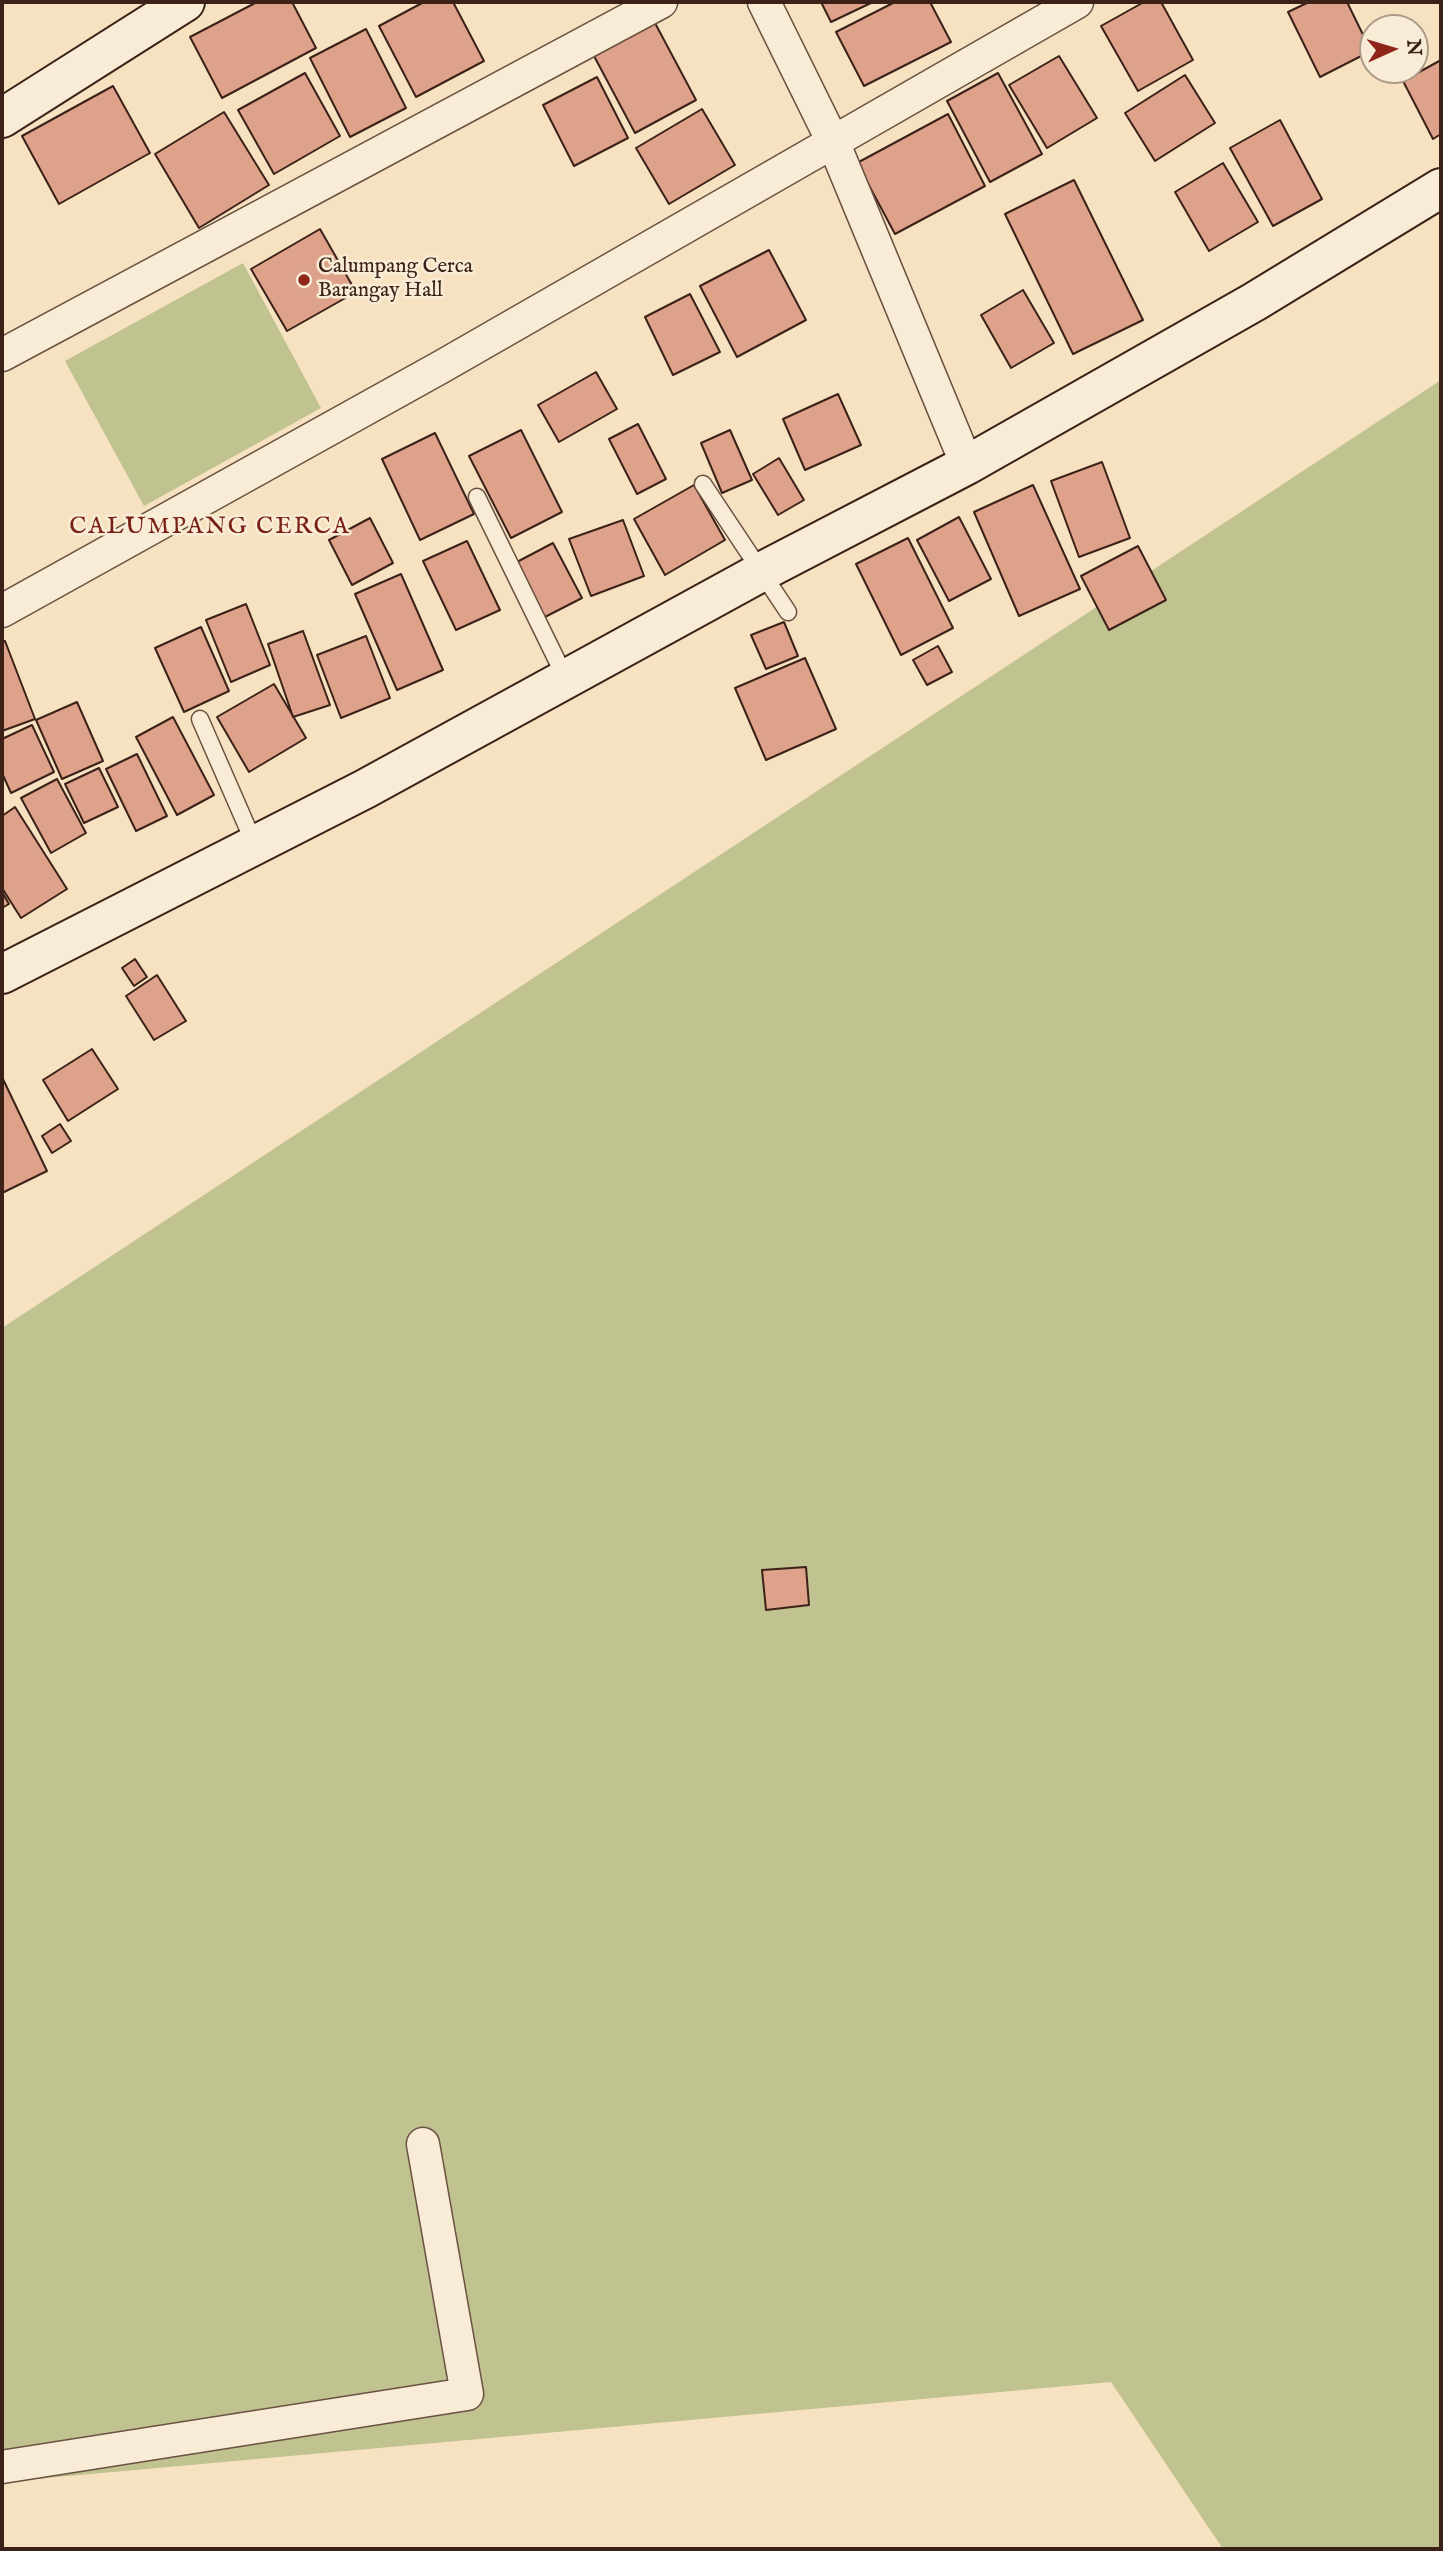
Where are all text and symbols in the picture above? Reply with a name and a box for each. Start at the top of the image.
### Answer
north arrow [1359,14,1429,84]
text: N [1400,39,1425,57]
place label: Calumpang Cerca Barangay Hall [318,255,473,305]
marker: Calumpang Cerca Barangay Hall [296,272,312,288]
district label: CALUMPANG CERCA [71,514,349,542]

